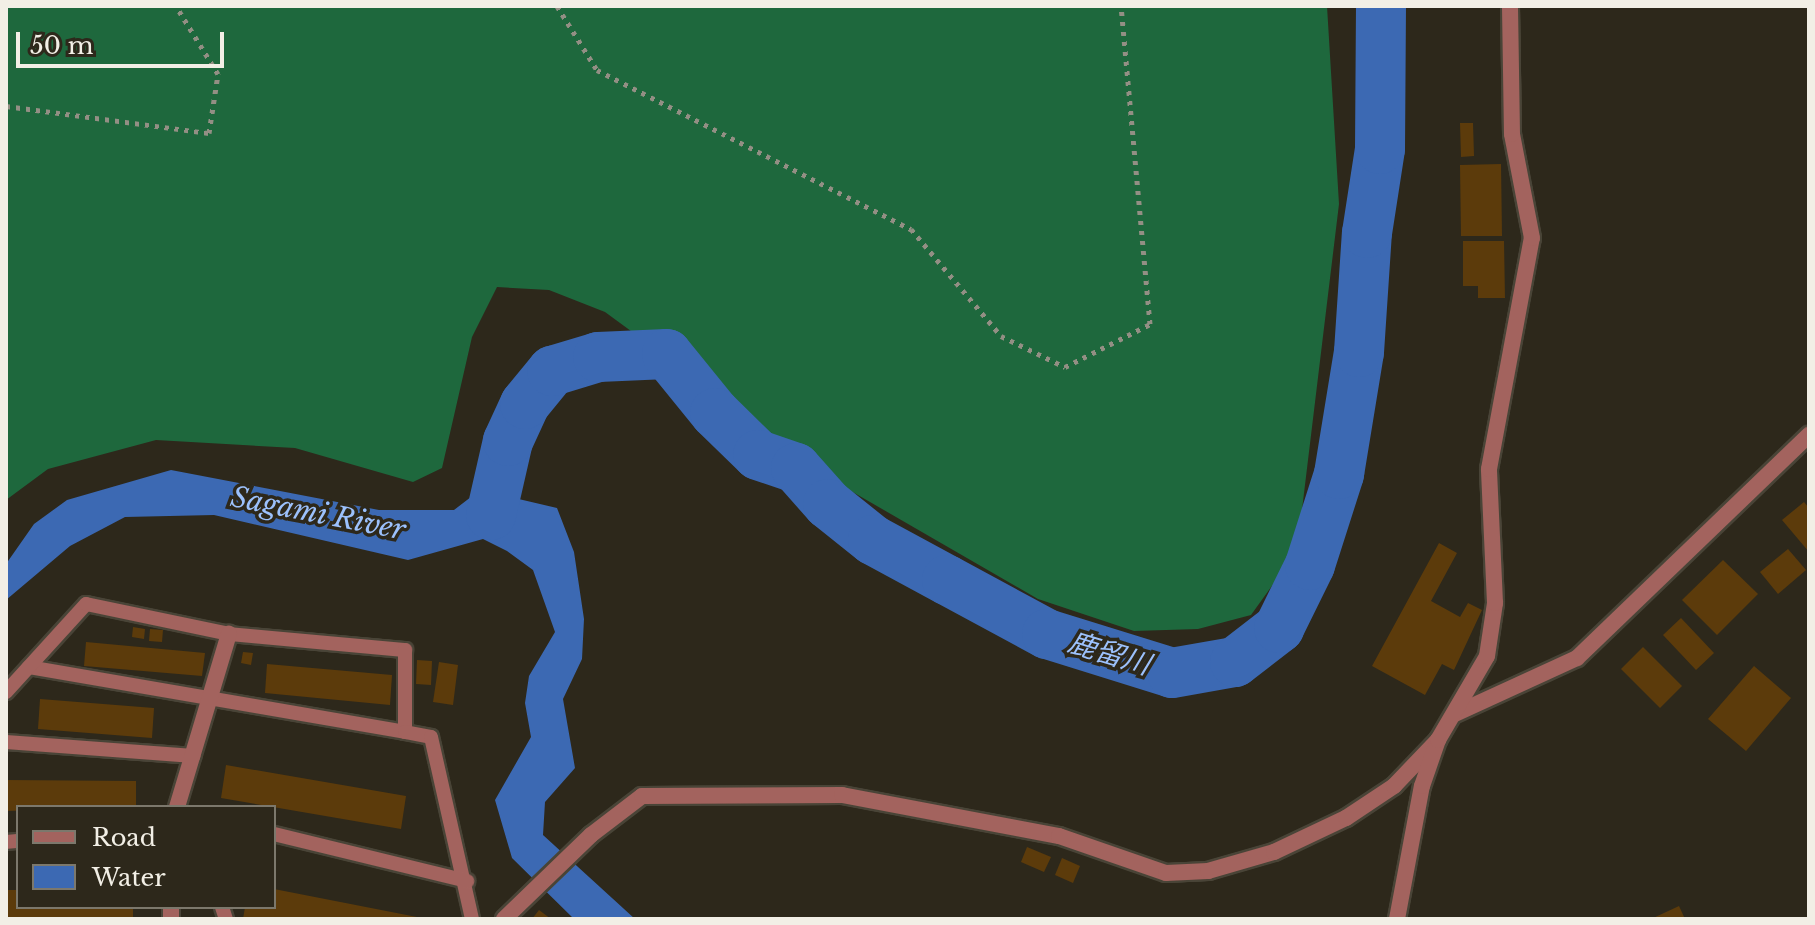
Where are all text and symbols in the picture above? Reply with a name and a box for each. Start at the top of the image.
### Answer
scale bar [20,16,228,66]
text: 50 m [30,31,93,60]
water label: Sagami River [227,481,409,547]
water label: 鹿留川 [1064,626,1154,682]
legend [16,805,276,909]
text: Road [92,823,156,852]
text: Water [92,863,166,892]

